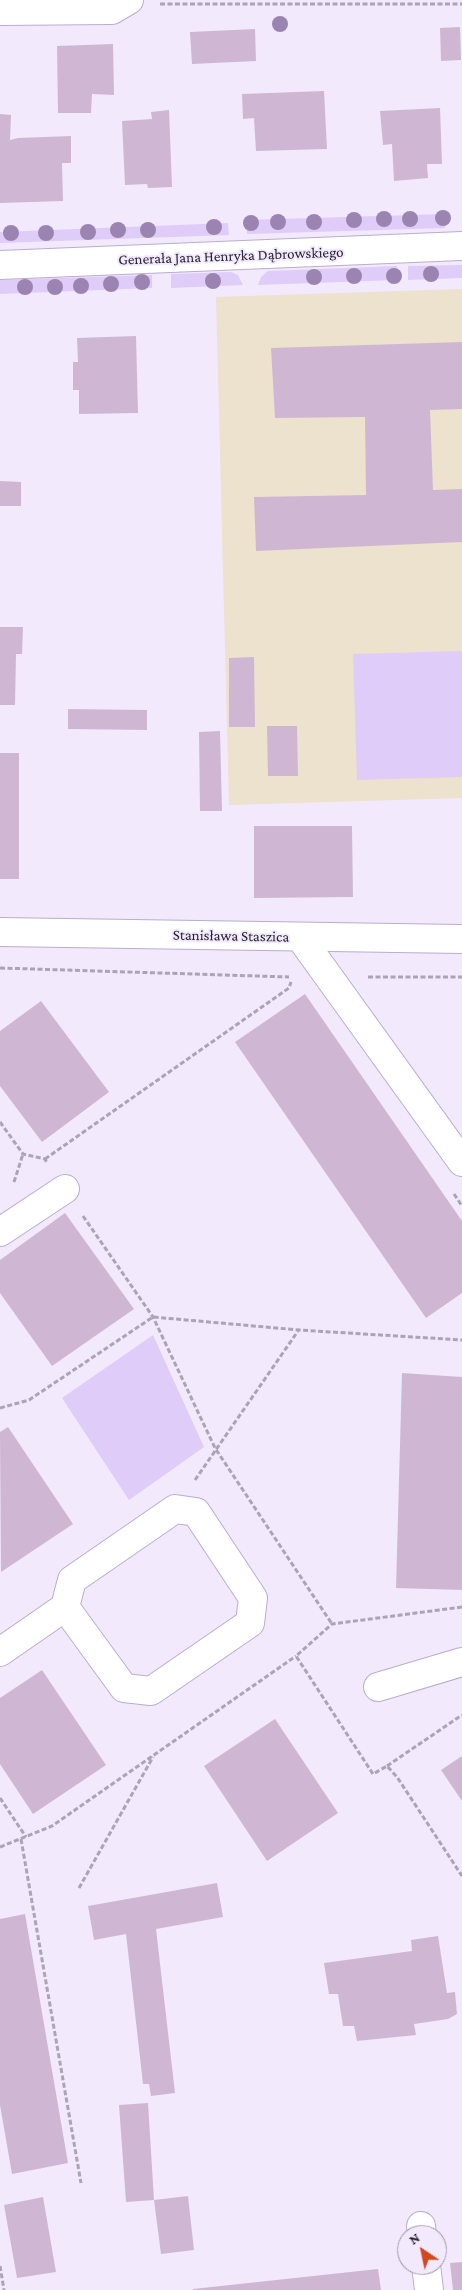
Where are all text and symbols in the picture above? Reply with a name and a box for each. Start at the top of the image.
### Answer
street label: Generała Jana Henryka Dąbrowskiego [118,243,344,269]
street label: Stanisława Staszica [173,926,289,946]
north arrow [397,2225,447,2275]
text: N [406,2229,423,2248]

